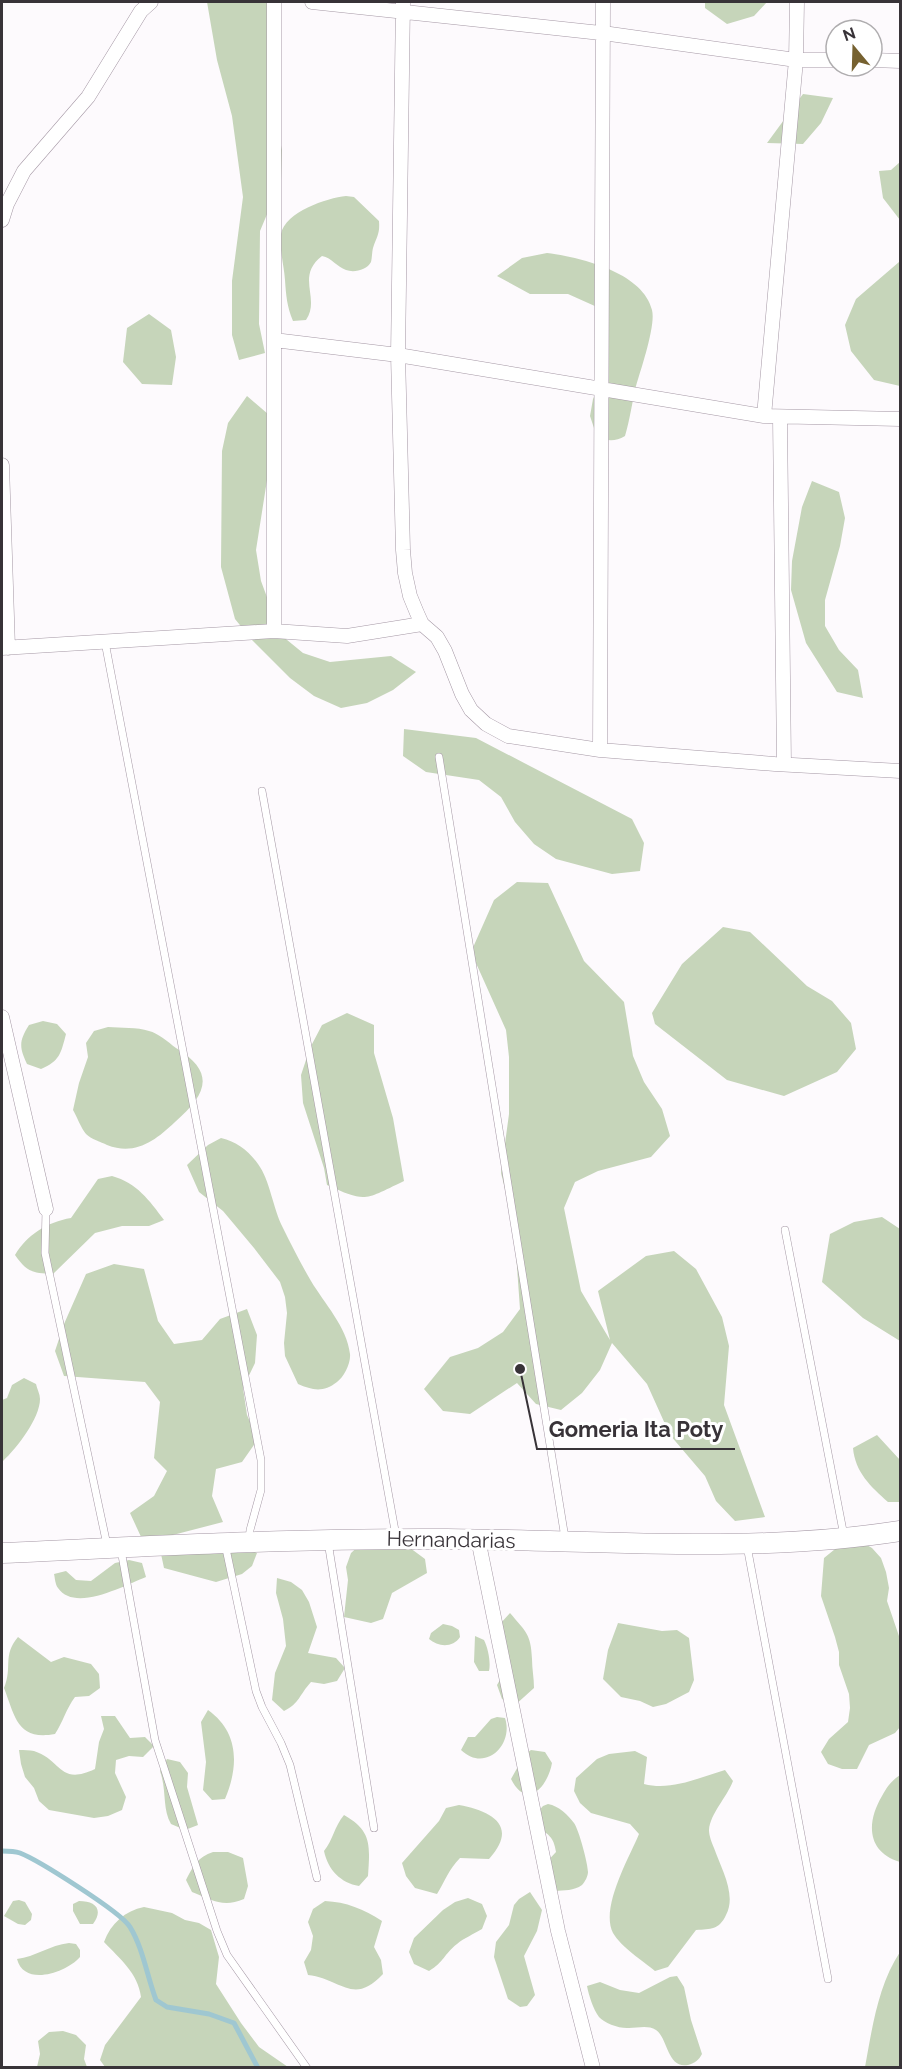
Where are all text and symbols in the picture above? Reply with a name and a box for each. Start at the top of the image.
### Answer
north arrow [824,18,884,78]
text: N [840,23,858,45]
callout: Gomeria Ita Poty [537,1409,735,1449]
text: Gomeria Ita Poty [549,1416,723,1442]
street label: Hernandarias [386,1526,516,1553]

